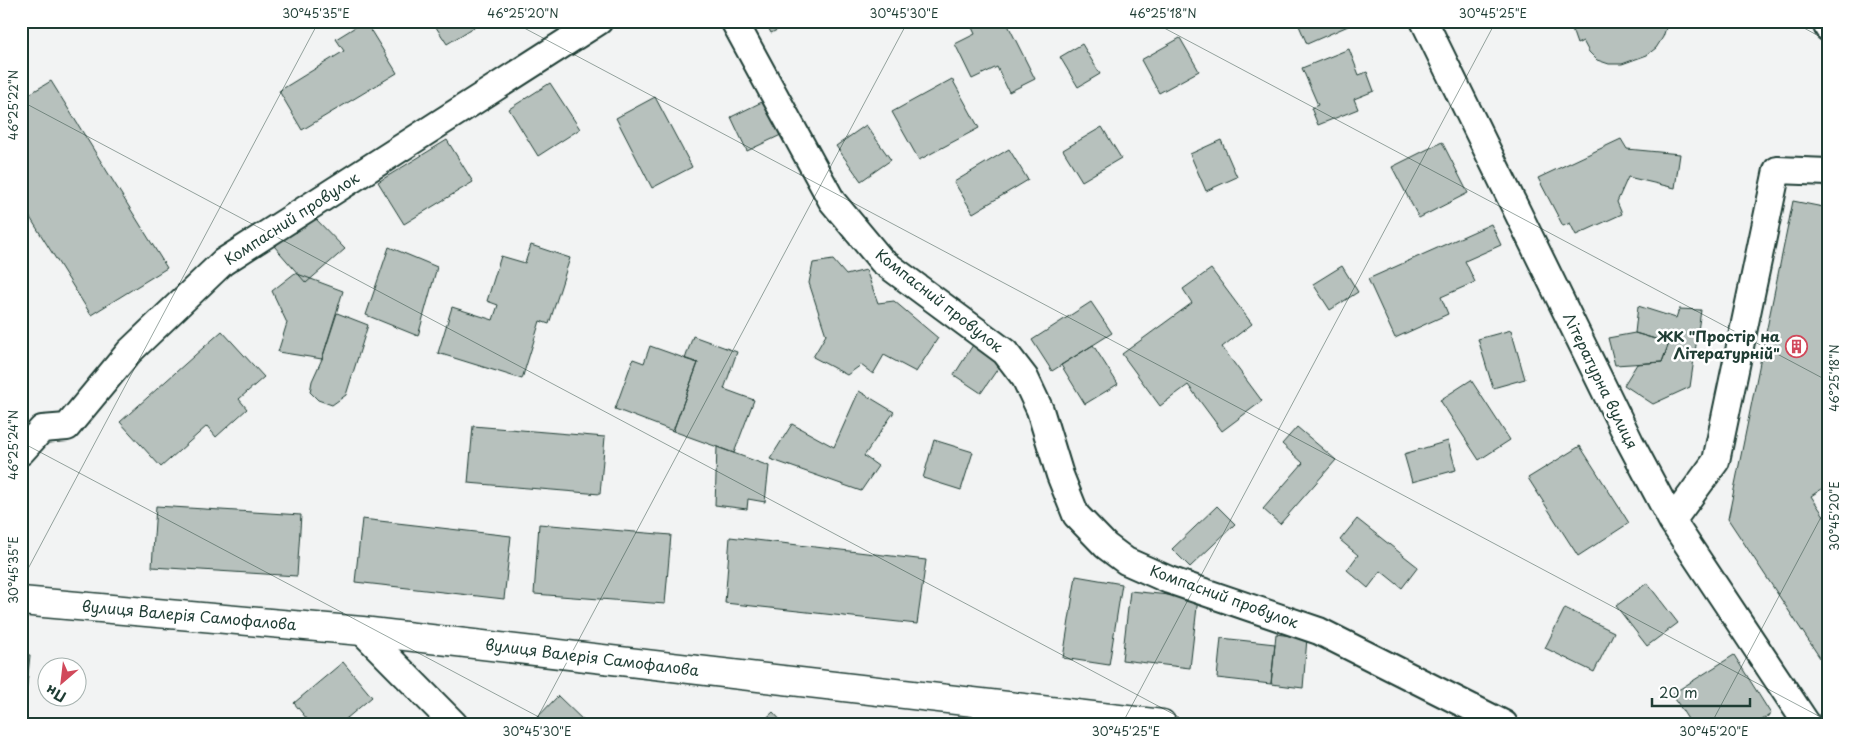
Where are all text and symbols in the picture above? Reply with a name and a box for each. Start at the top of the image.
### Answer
text: 30°45'35"E [282,4,350,22]
text: 46°25'20"N [487,4,559,22]
text: 30°45'30"E [870,4,938,22]
text: 46°25'18"N [1129,4,1197,22]
text: 30°45'25"E [1459,4,1527,22]
text: 46°25'22"N [4,70,22,140]
street label: Компасний провулок [219,165,363,270]
street label: Компасний провулок [871,243,1009,357]
street label: Літературна вулиця [1558,308,1644,452]
place label: ЖК "Простір на Літературній" [1656,324,1780,364]
building icon: ЖК "Простір на Літературній" [1784,334,1808,358]
text: 46°25'18"N [1825,344,1843,412]
text: 46°25'24"N [4,410,22,480]
text: 30°45'20"E [1825,481,1843,551]
text: 30°45'35"E [4,536,22,604]
street label: Компасний провулок [1147,558,1302,633]
street label: вулиця Валерія Самофалова [81,594,298,635]
street label: вулиця Валерія Самофалова [484,632,701,681]
north arrow [38,658,88,708]
scale bar [1652,675,1749,707]
text: Пн [42,680,70,708]
text: 20 m [1659,680,1698,703]
text: 30°45'30"E [503,722,571,740]
text: 30°45'25"E [1092,722,1160,740]
text: 30°45'20"E [1679,722,1749,740]

